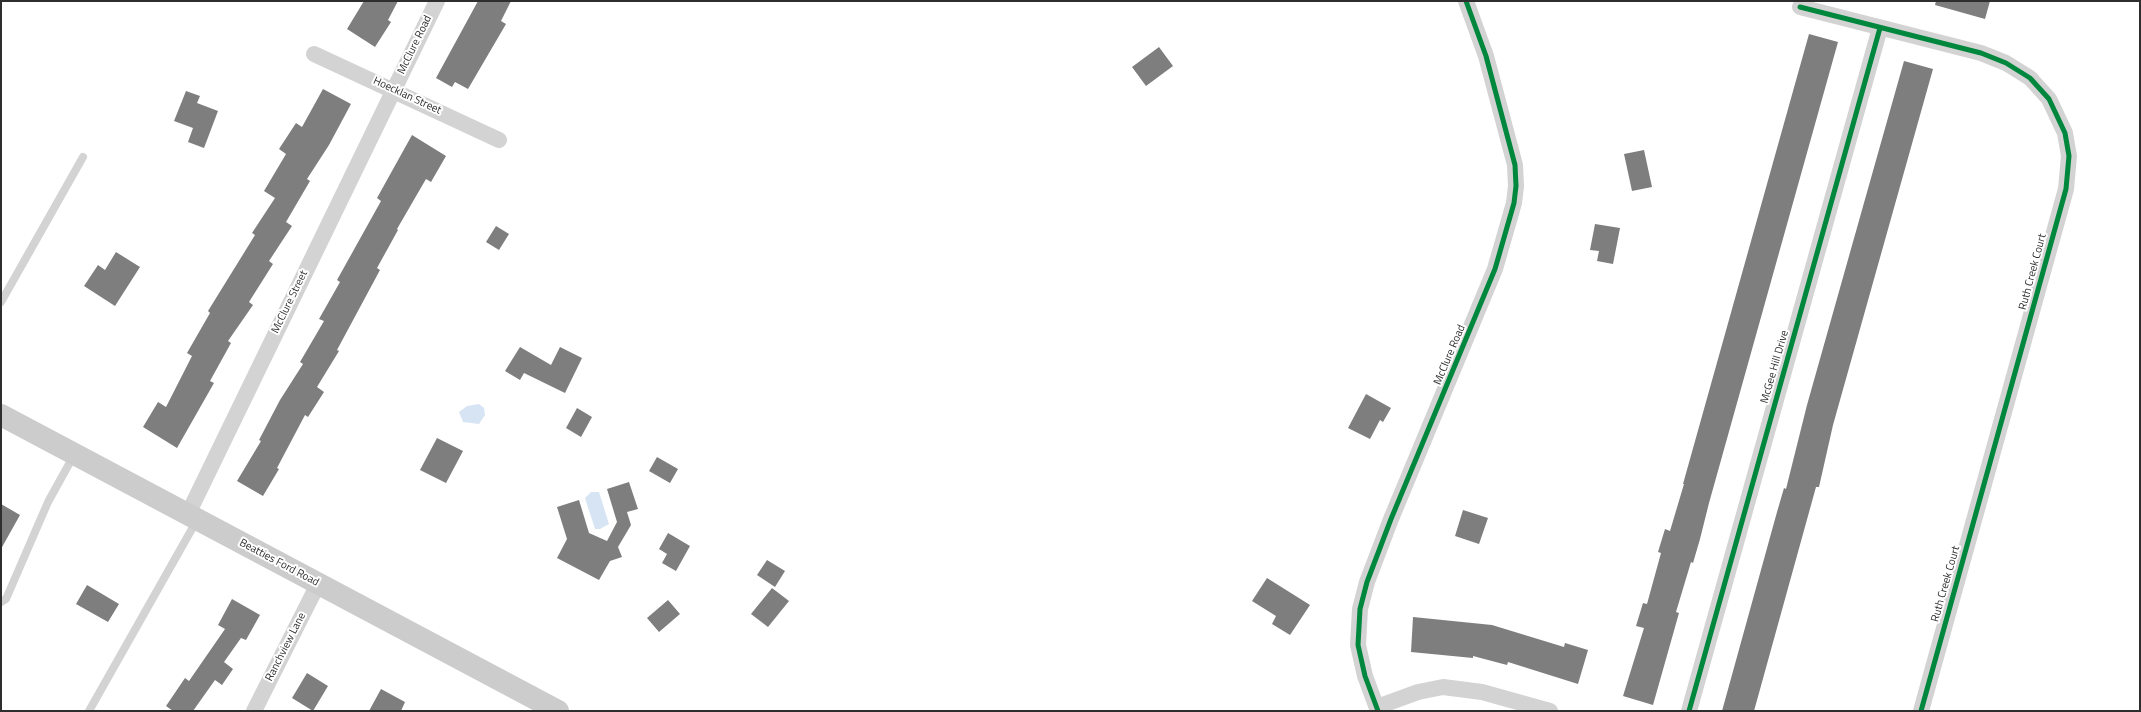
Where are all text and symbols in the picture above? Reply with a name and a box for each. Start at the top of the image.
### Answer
street label: McClure Road [395,13,435,77]
street label: Hoecklan Street [371,74,443,118]
street label: Ruth Creek Court [2016,232,2050,312]
street label: McClure Street [269,268,311,336]
street label: McClure Road [1431,323,1469,387]
street label: McGee Hill Drive [1758,329,1792,405]
street label: Beatties Ford Road [237,536,321,590]
street label: Ruth Creek Court [1929,545,1963,623]
street label: Ranchview Lane [263,611,309,683]

